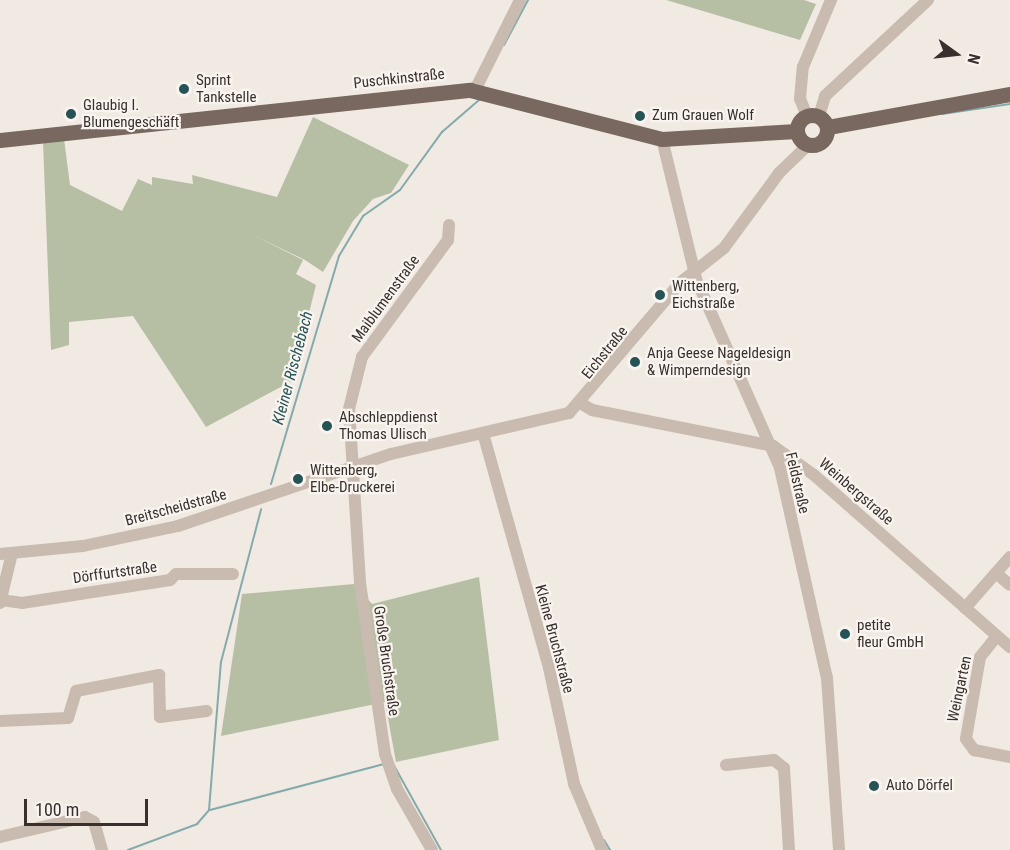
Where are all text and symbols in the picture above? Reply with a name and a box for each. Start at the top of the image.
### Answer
north arrow [926,24,986,84]
text: N [963,52,984,66]
street label: Puschkinstraße [352,65,446,93]
place label: Sprint Tankstelle [196,71,256,106]
marker: Sprint Tankstelle [177,82,191,96]
place label: Glaubig I. Blumengeschäft [83,96,179,131]
marker: Glaubig I. Blumengeschäft [64,107,78,121]
place label: Zum Grauen Wolf [652,107,754,125]
marker: Zum Grauen Wolf [633,109,647,123]
street label: Maiblumenstraße [348,252,424,346]
place label: Wittenberg, Eichstraße [672,277,739,312]
marker: Wittenberg, Eichstraße [653,288,667,302]
water label: Kleiner Rischebach [269,309,317,427]
street label: Eichstraße [578,323,632,383]
place label: Anja Geese Nageldesign & Wimperndesign [647,344,791,379]
marker: Anja Geese Nageldesign & Wimperndesign [628,355,642,369]
place label: Abschleppdienst Thomas Ulisch [339,408,438,443]
marker: Abschleppdienst Thomas Ulisch [320,419,334,433]
street label: Feldstraße [781,450,813,516]
street label: Weinbergstraße [815,455,897,529]
place label: Wittenberg, Elbe-Druckerei [310,461,395,496]
marker: Wittenberg, Elbe-Druckerei [291,472,305,486]
street label: Breitscheidstraße [123,486,229,530]
street label: Dörffurtstraße [72,558,158,588]
street label: Kleine Bruchstraße [531,583,577,695]
street label: Große Bruchstraße [369,605,403,717]
place label: petite fleur GmbH [857,616,924,651]
marker: petite fleur GmbH [838,627,852,641]
street label: Weingarten [944,654,976,724]
place label: Auto Dörfel [886,777,953,795]
marker: Auto Dörfel [867,779,881,793]
scale bar [27,787,152,825]
text: 100 m [35,799,79,820]

